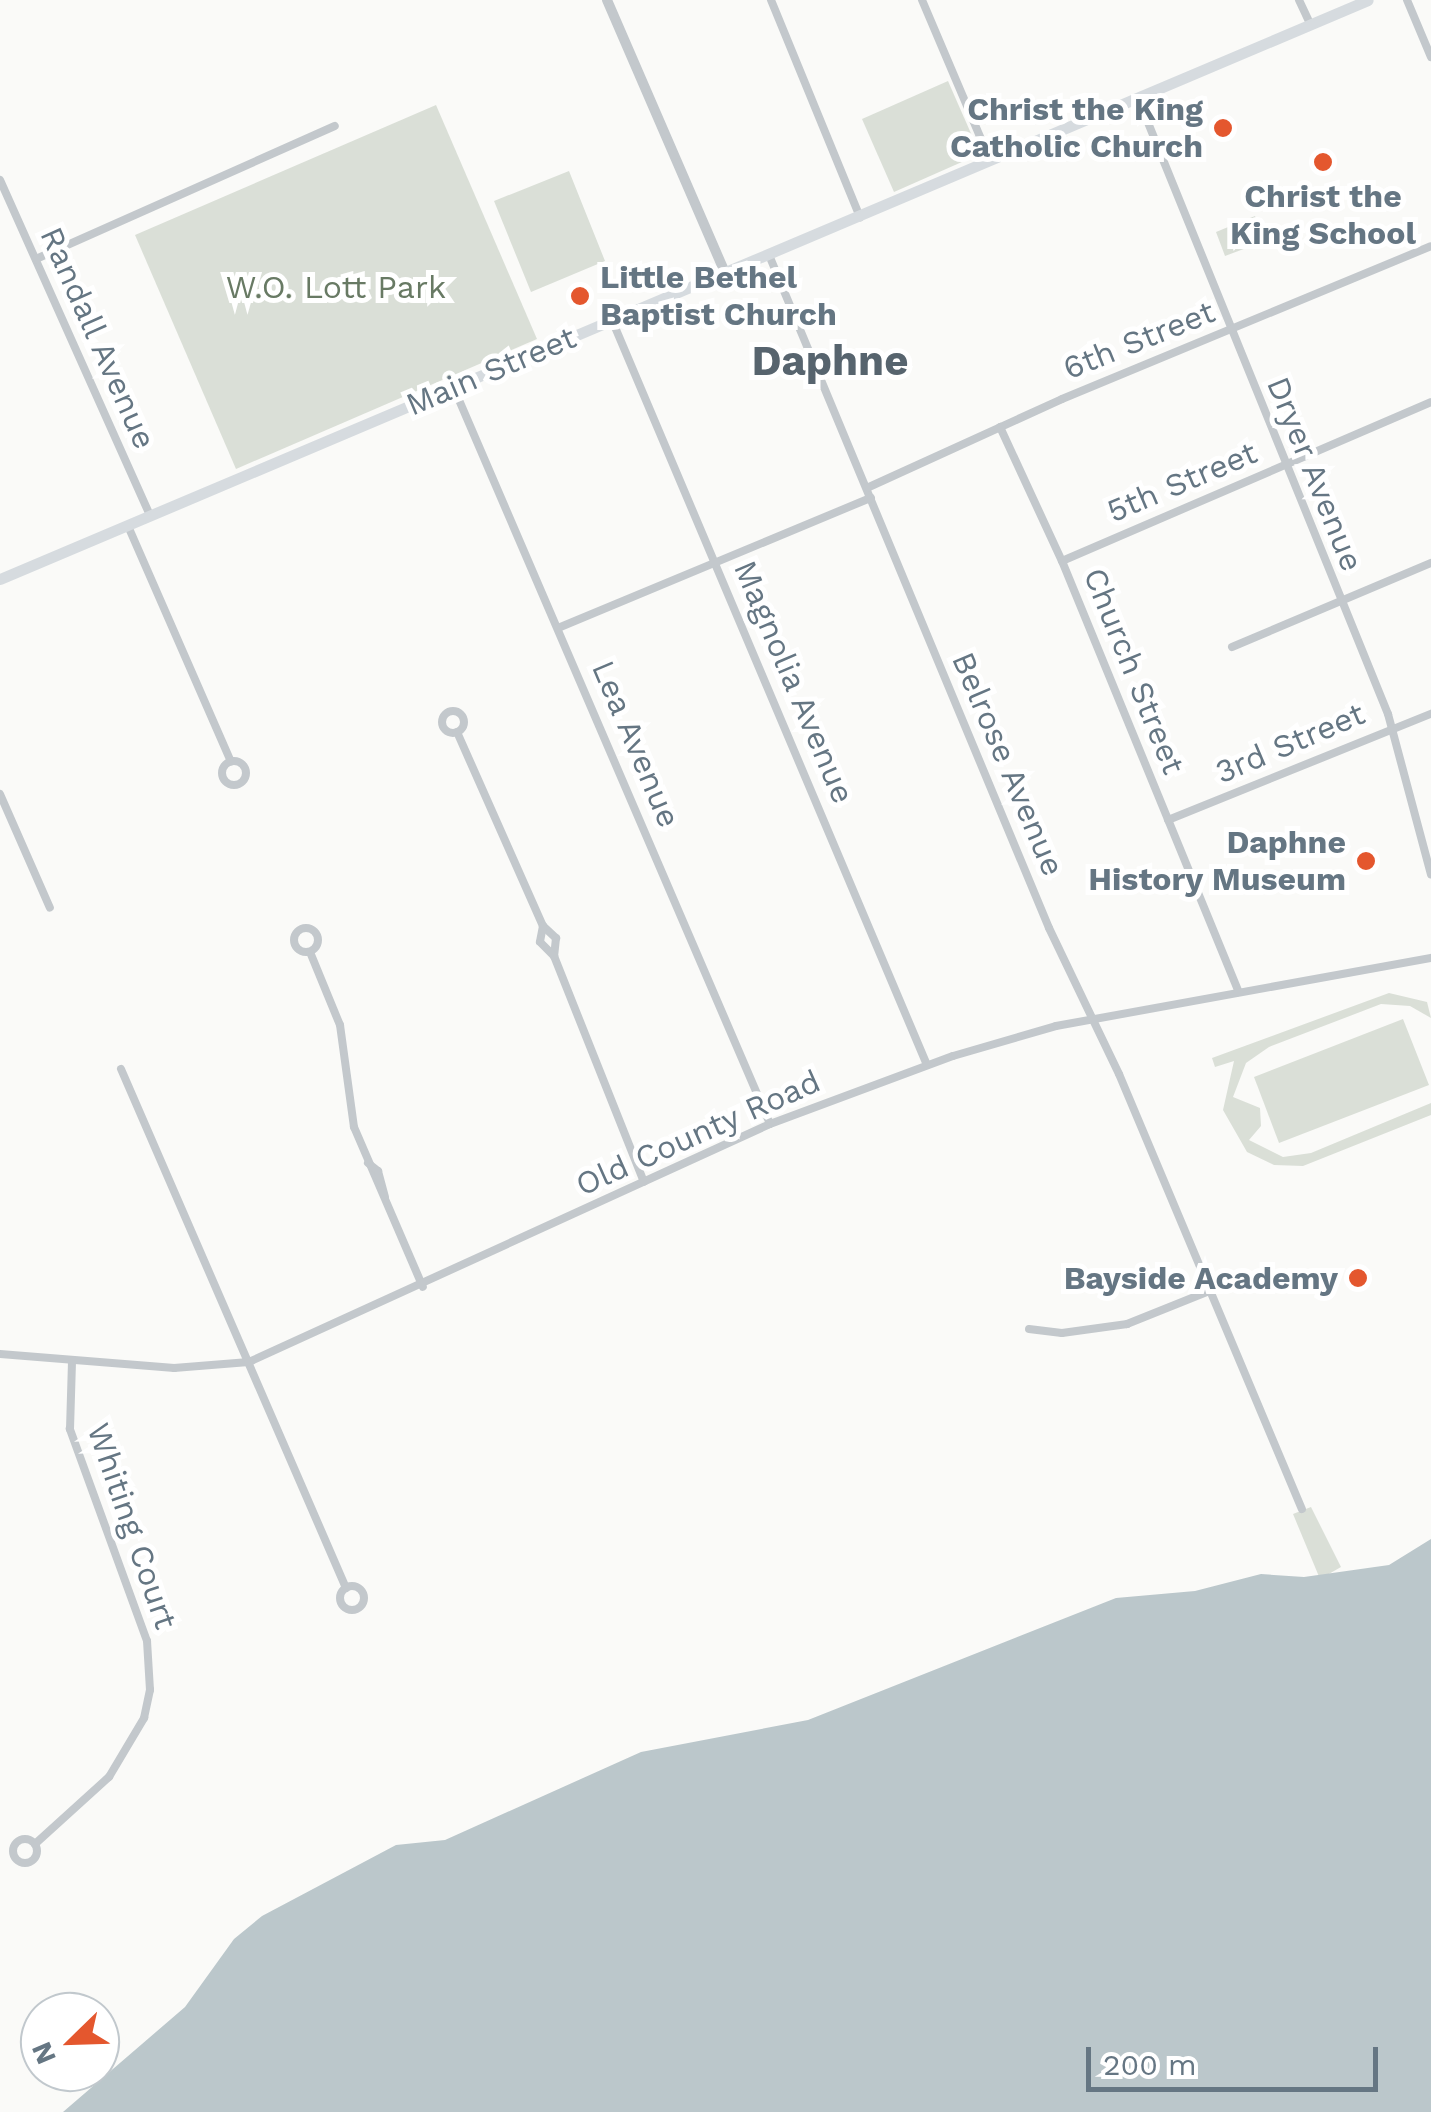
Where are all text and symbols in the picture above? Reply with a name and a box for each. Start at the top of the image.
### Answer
place label: Christ the King Catholic Church [950,91,1203,166]
marker: Christ the King Catholic Church [1212,117,1234,139]
marker: Christ the King School [1312,151,1334,173]
place label: Christ the King School [1230,178,1416,253]
street label: Randall Avenue [31,220,165,456]
place label: Little Bethel Baptist Church [600,259,837,334]
park label: W.O. Lott Park [226,268,446,306]
marker: Little Bethel Baptist Church [569,285,591,307]
street label: 6th Street [1058,292,1220,388]
street label: Main Street [400,318,582,424]
district label: Daphne [752,336,908,386]
street label: Dryer Avenue [1258,370,1372,578]
street label: 5th Street [1101,433,1263,531]
street label: Magnolia Avenue [725,554,863,810]
street label: Church Street [1075,562,1193,780]
street label: Belrose Avenue [943,646,1073,882]
street label: Lea Avenue [583,654,689,834]
street label: 3rd Street [1210,694,1370,792]
place label: Daphne History Museum [1088,824,1346,899]
marker: Daphne History Museum [1355,850,1377,872]
street label: Old County Road [570,1062,826,1204]
place label: Bayside Academy [1063,1259,1338,1297]
marker: Bayside Academy [1347,1267,1369,1289]
street label: Whiting Court [79,1418,185,1634]
north arrow [20,1992,120,2092]
scale bar [1091,2027,1384,2089]
text: N [25,2037,63,2069]
text: 200 m [1103,2047,1197,2082]

